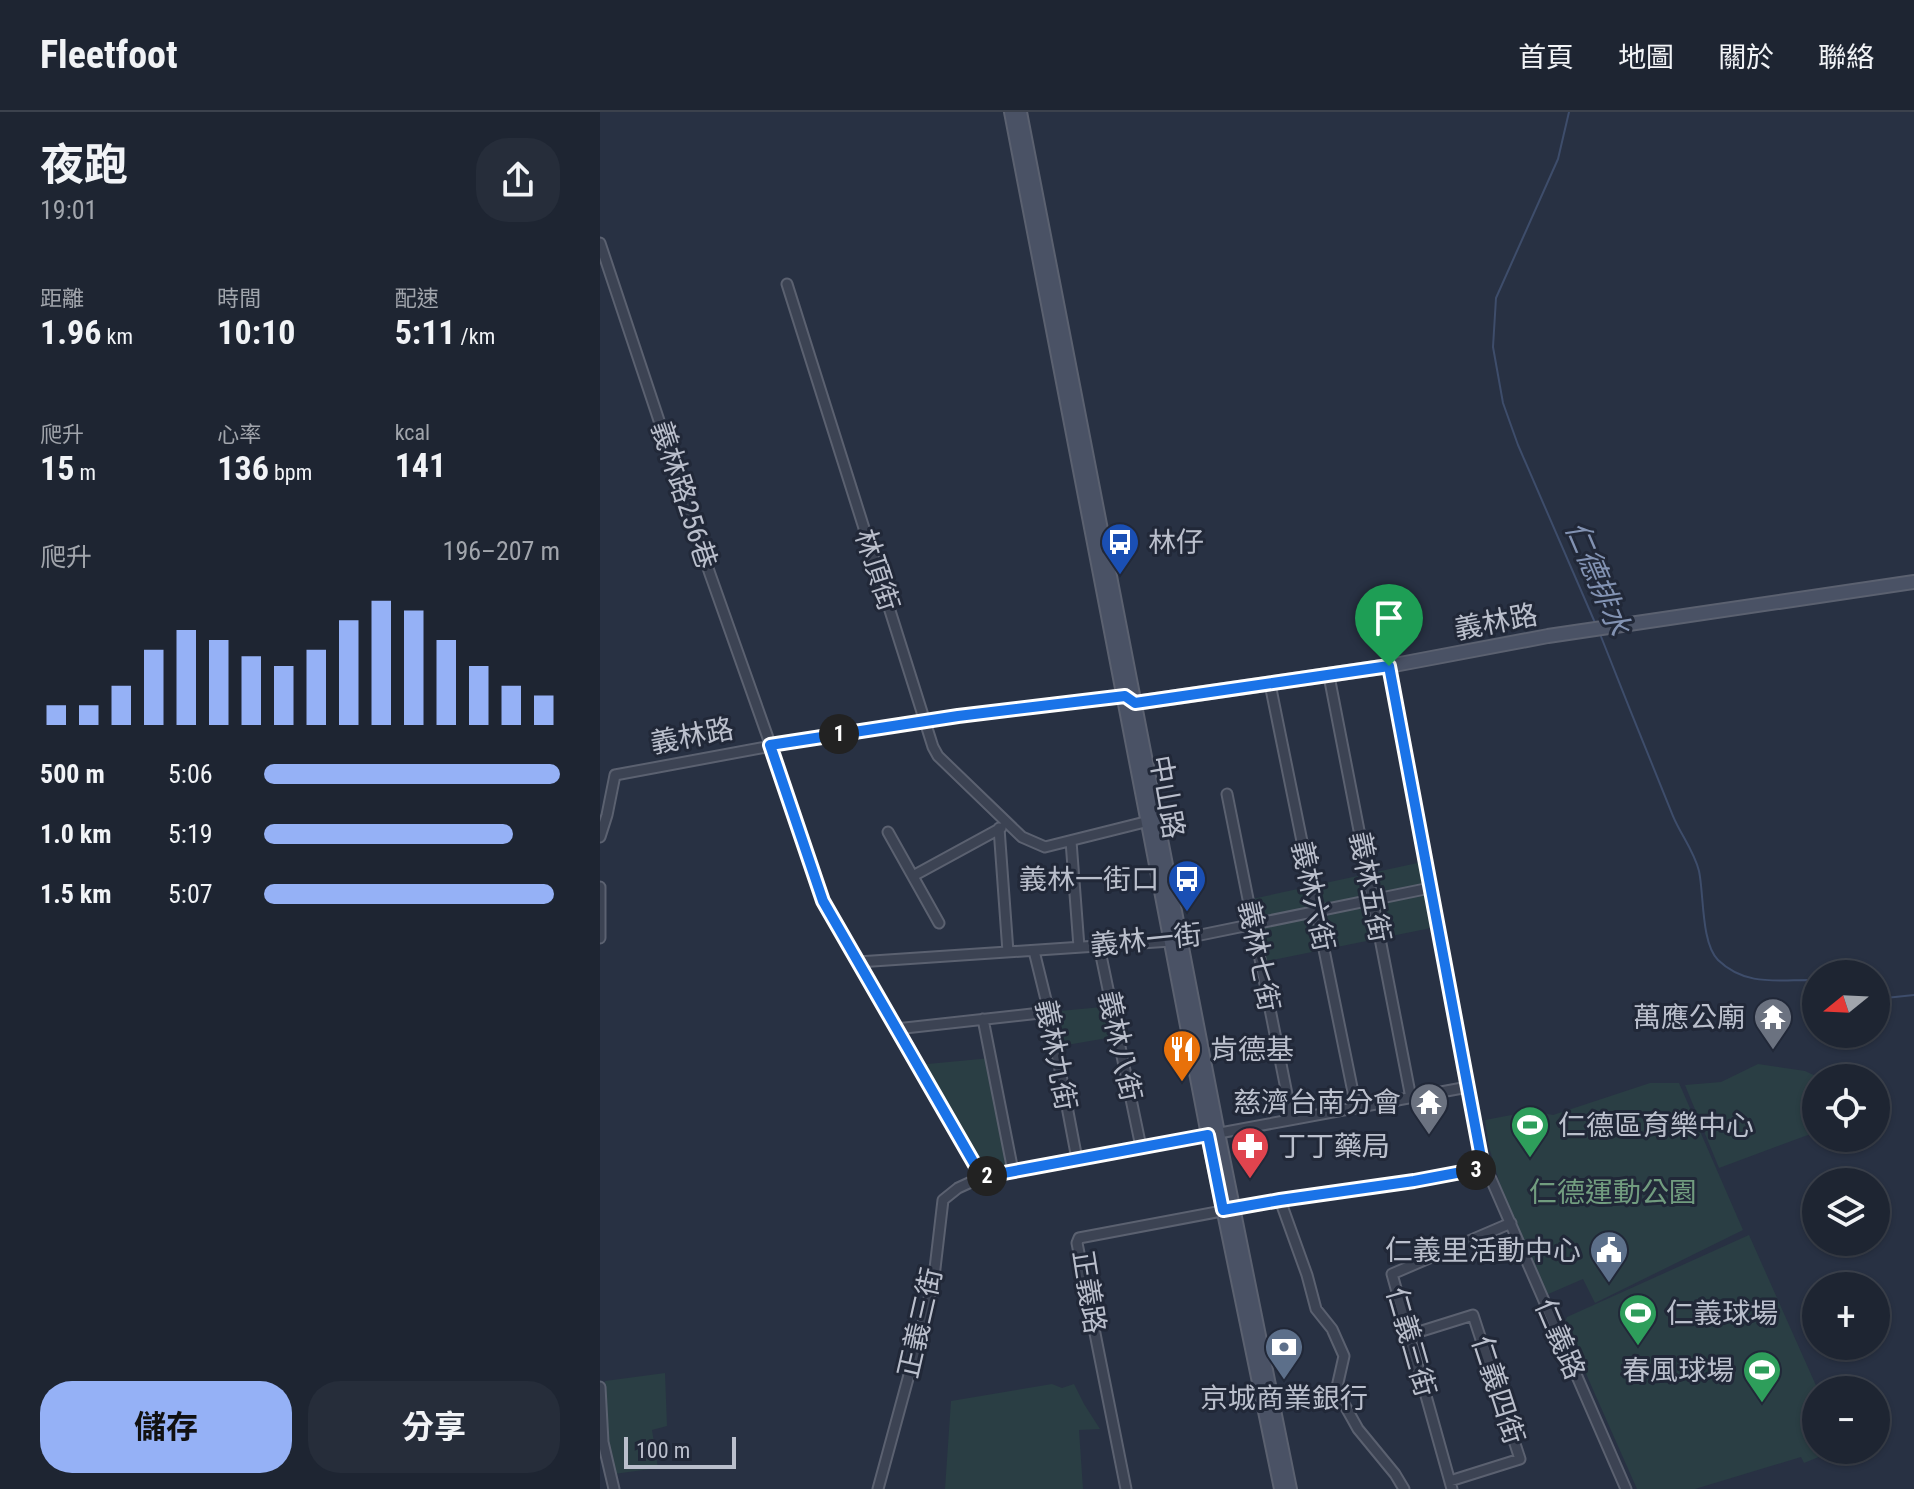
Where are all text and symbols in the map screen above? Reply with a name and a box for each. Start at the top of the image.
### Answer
text: Fleetfoot [40,33,178,77]
text: 首頁 [1518,41,1574,74]
text: 地圖 [1618,41,1674,74]
text: 關於 [1718,41,1774,74]
text: 聯絡 [1818,41,1874,74]
button: share [476,138,560,222]
text: 夜跑 [40,139,128,191]
text: 19:01 [40,195,97,225]
text: 距離 [40,286,84,311]
text: 時間 [217,286,261,311]
text: 配速 [395,286,439,311]
text: 1.96 [40,312,101,352]
text: 10:10 [217,312,295,352]
text: 5:11 [395,312,456,352]
text: km [101,324,133,349]
text: /km [456,324,495,349]
street label: 義林路256巷 [645,417,723,573]
text: kcal [395,420,430,445]
text: 爬升 [40,422,84,447]
text: 心率 [217,422,261,447]
text: 141 [395,445,446,485]
text: 15 [40,448,74,488]
text: 136 [217,448,269,488]
text: m [74,460,96,485]
text: bpm [269,460,312,485]
water label: 仁德排水 [1558,516,1638,642]
bus stop icon: 林仔 [1099,521,1141,576]
street label: 林頂街 [848,525,906,615]
place label: 林仔 [1148,526,1204,559]
text: 196–207 m [443,536,560,566]
text: 爬升 [40,542,92,572]
pin [1355,584,1423,666]
icon: arrive [1367,596,1411,640]
street label: 義林路 [1452,598,1540,646]
street label: 義林路 [648,712,736,760]
pin: 1 [819,714,859,754]
text: 1 [833,721,845,746]
street label: 中山路 [1143,753,1191,841]
text: 500 m [40,759,105,789]
text: 5:06 [168,759,213,789]
text: 1.0 km [40,819,112,849]
text: 5:19 [168,819,213,849]
street label: 義林五街 [1343,829,1397,945]
street label: 義林六街 [1285,838,1341,954]
bus stop icon: 義林一街口 [1166,858,1208,913]
place label: 義林一街口 [1019,863,1159,896]
text: 1.5 km [40,879,112,909]
text: 5:07 [168,879,213,909]
street label: 義林七街 [1232,898,1286,1014]
street label: 義林一街 [1089,918,1203,962]
north arrow [1802,960,1890,1048]
map controls [1802,960,1890,1464]
street label: 義林八街 [1092,988,1148,1104]
temple icon: 萬應公廟 [1752,996,1794,1051]
street label: 義林九街 [1029,997,1083,1113]
place label: 萬應公廟 [1633,1001,1745,1034]
restaurant icon: 肯德基 [1161,1028,1203,1083]
place label: 肯德基 [1210,1033,1294,1066]
button: locate [1802,1064,1890,1152]
temple icon: 慈濟台南分會 [1408,1081,1450,1136]
place label: 慈濟台南分會 [1233,1086,1401,1119]
sports icon: 仁德區育樂中心 [1509,1104,1551,1159]
place label: 仁德區育樂中心 [1558,1109,1754,1142]
pharmacy icon: 丁丁藥局 [1229,1125,1271,1180]
place label: 丁丁藥局 [1278,1130,1390,1163]
pin: 3 [1456,1150,1496,1190]
pin: 2 [967,1156,1007,1196]
text: 3 [1470,1157,1482,1182]
text: 2 [981,1163,993,1188]
button: layers [1802,1168,1890,1256]
park label: 仁德運動公園 [1529,1176,1697,1209]
public building icon: 仁義里活動中心 [1588,1229,1630,1284]
place label: 仁義里活動中心 [1385,1234,1581,1267]
street label: 正義路 [1066,1248,1112,1336]
street label: 正義三街 [891,1265,949,1381]
button: + [1802,1272,1890,1360]
street label: 仁義三街 [1380,1284,1442,1400]
sports icon: 仁義球場 [1617,1292,1659,1347]
street label: 仁義路 [1528,1294,1592,1384]
place label: 仁義球場 [1666,1297,1778,1330]
bank icon: 京城商業銀行 [1263,1326,1305,1381]
street label: 仁義四街 [1465,1332,1531,1448]
sports icon: 春風球場 [1741,1349,1783,1404]
place label: 春風球場 [1622,1354,1734,1387]
button: − [1802,1376,1890,1464]
button: 儲存 [40,1381,292,1473]
button: 分享 [308,1381,560,1473]
place label: 京城商業銀行 [1200,1382,1368,1415]
scale bar [624,1433,736,1469]
text: 100 m [636,1438,690,1463]

